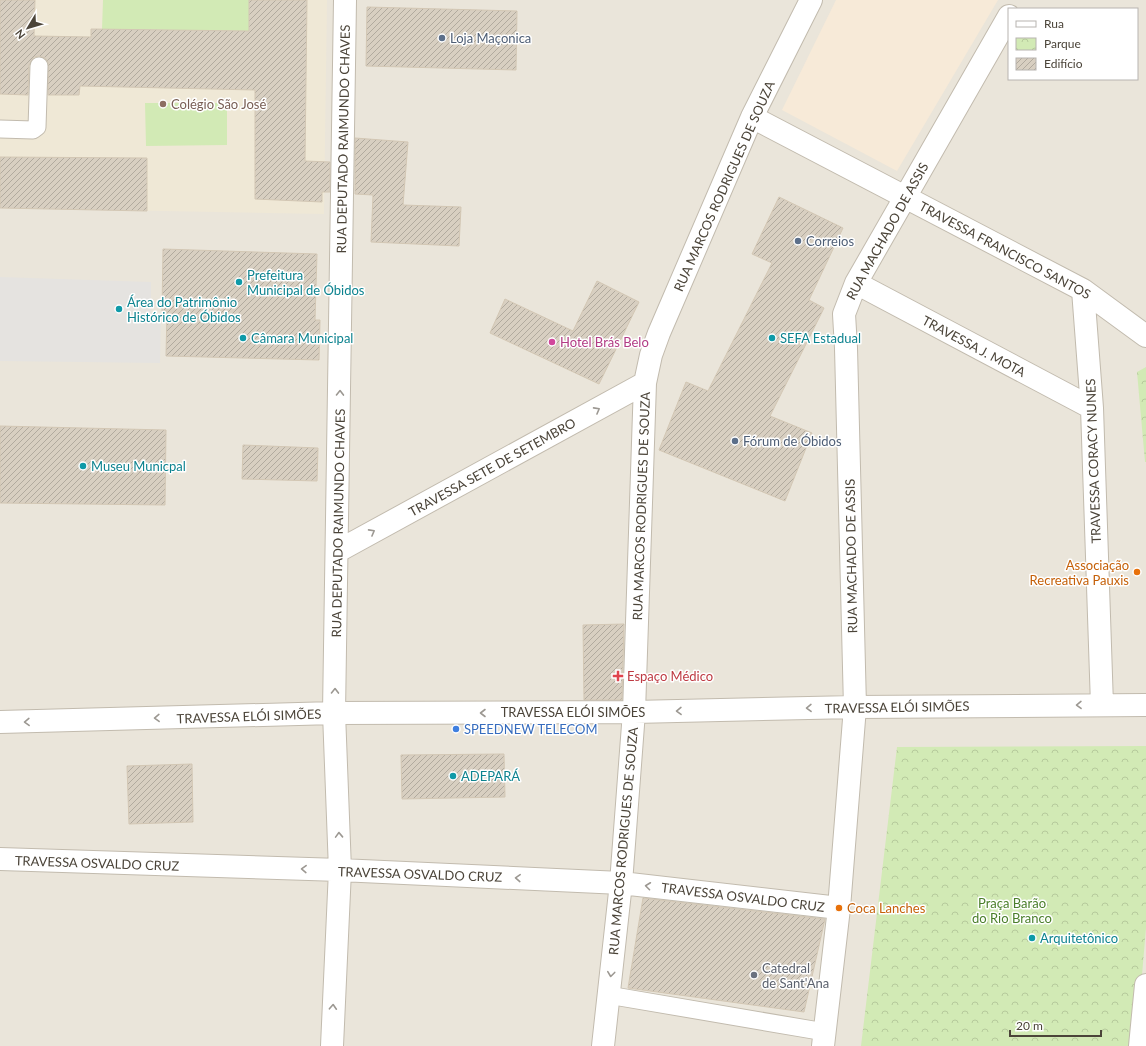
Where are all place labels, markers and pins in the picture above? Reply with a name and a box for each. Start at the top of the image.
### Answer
place label: Loja Maçonica [450,30,531,46]
marker: Loja Maçonica [437,33,447,43]
place label: Colégio São José [171,96,266,112]
marker: Colégio São José [158,99,168,109]
place label: Correios [806,233,854,249]
marker: Correios [793,236,803,246]
place label: Prefeitura Municipal de Óbidos [247,267,365,298]
marker: Prefeitura Municipal de Óbidos [234,277,244,287]
place label: Área do Patrimônio Histórico de Óbidos [127,294,241,325]
marker: Área do Patrimônio Histórico de Óbidos [114,304,124,314]
place label: Câmara Municipal [251,330,353,346]
place label: SEFA Estadual [780,330,861,346]
marker: Câmara Municipal [238,333,248,343]
marker: SEFA Estadual [767,333,777,343]
place label: Hotel Brás Belo [560,334,649,350]
marker: Hotel Brás Belo [547,337,557,347]
place label: Fórum de Óbidos [743,433,842,449]
marker: Fórum de Óbidos [730,436,740,446]
place label: Museu Municpal [91,458,186,474]
marker: Museu Municpal [78,461,88,471]
place label: Associação Recreativa Pauxis [1030,557,1129,588]
marker: Associação Recreativa Pauxis [1132,567,1142,577]
place label: Espaço Médico [627,668,713,684]
marker: Espaço Médico [612,670,624,682]
place label: SPEEDNEW TELECOM [464,721,598,737]
marker: SPEEDNEW TELECOM [451,724,461,734]
place label: ADEPARÁ [461,768,520,784]
marker: ADEPARÁ [448,771,458,781]
place label: Coca Lanches [847,900,926,916]
marker: Coca Lanches [834,903,844,913]
place label: Arquitetônico [1040,930,1118,946]
marker: Arquitetônico [1027,933,1037,943]
place label: Catedral de Sant'Ana [762,960,829,991]
marker: Catedral de Sant'Ana [749,970,759,980]

